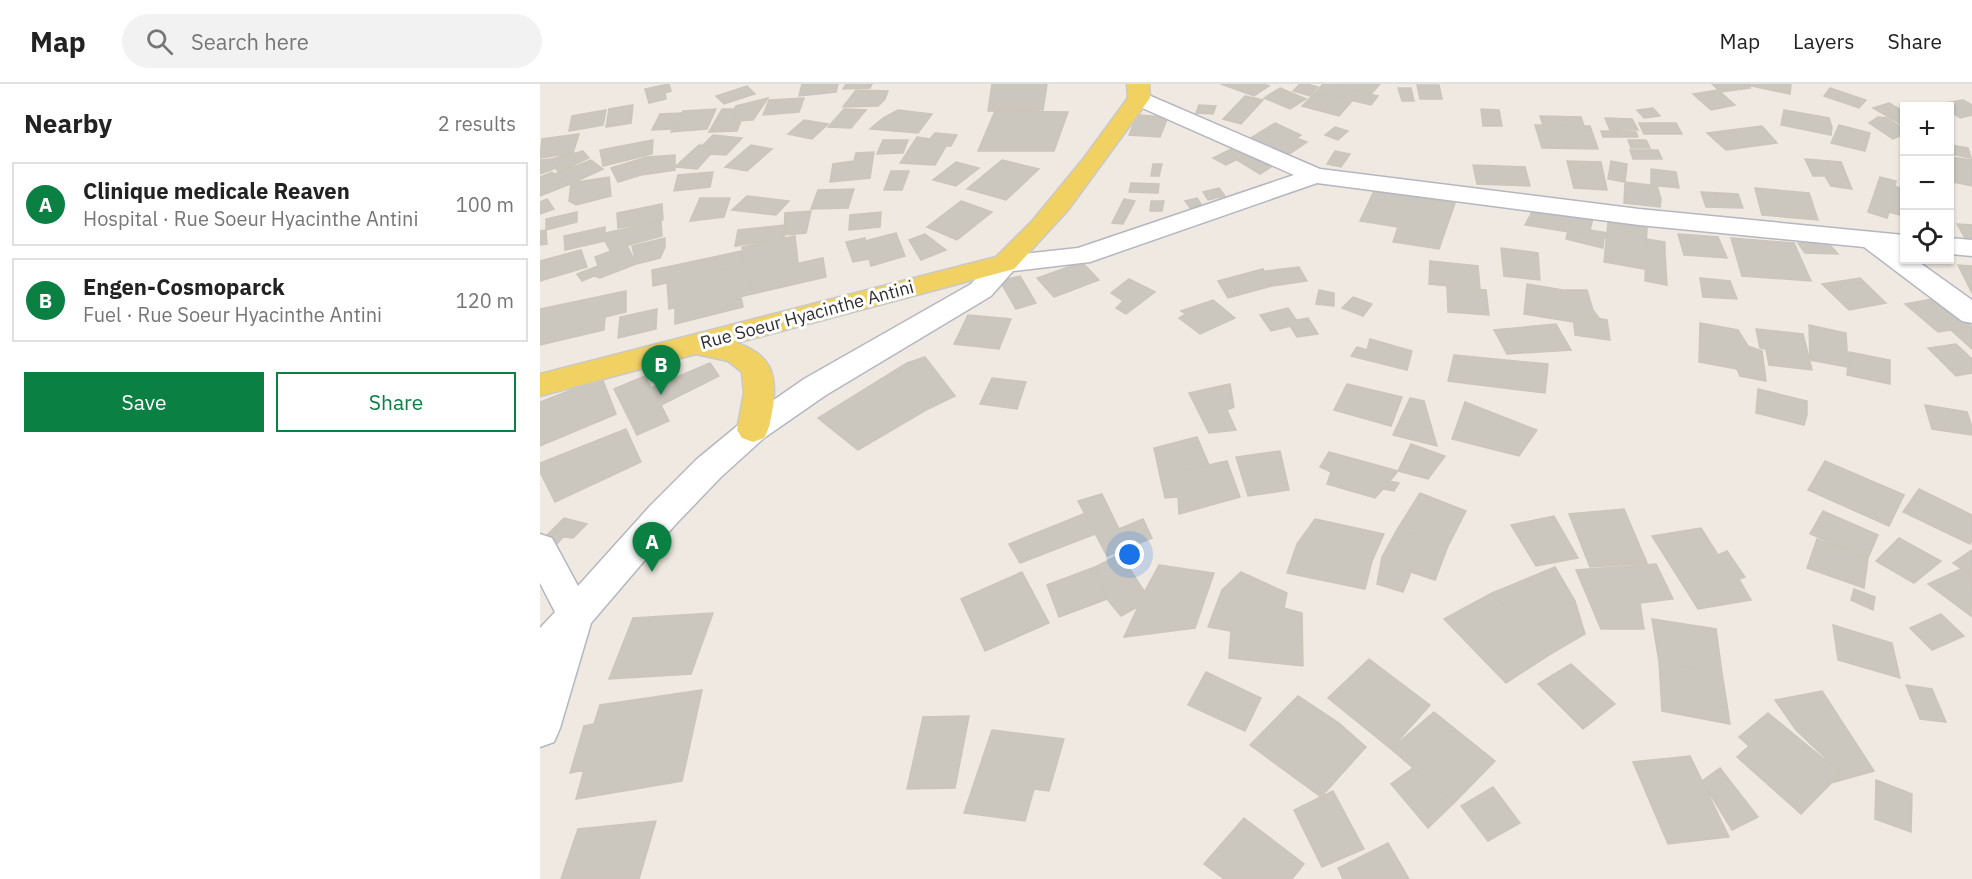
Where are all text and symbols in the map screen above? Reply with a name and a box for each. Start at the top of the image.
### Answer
search box [122,14,542,68]
text: Map [30,23,86,60]
icon: search [143,25,176,58]
text: Search here [191,27,309,56]
text: Map [1720,27,1760,55]
text: Layers [1793,27,1855,55]
text: Share [1888,27,1942,55]
map controls [1900,102,1954,264]
button: + [1900,102,1954,156]
text: Nearby [24,106,112,140]
text: 2 results [438,110,516,137]
button: − [1900,156,1954,210]
text: Clinique medicale Reaven [83,176,350,205]
text: A [39,191,52,218]
text: 100 m [456,191,514,218]
text: Hospital · Rue Soeur Hyacinthe Antini [83,205,418,232]
button: locate [1900,210,1954,264]
text: Engen-Cosmoparck [83,272,285,301]
street label: Rue Soeur Hyacinthe Antini [698,275,916,354]
text: B [39,287,52,314]
text: 120 m [456,287,514,314]
text: Fuel · Rue Soeur Hyacinthe Antini [83,301,382,328]
pin: B [642,346,680,395]
button: Save [24,372,264,432]
button: Share [276,372,516,432]
pin: A [632,522,672,572]
your location [1115,540,1144,569]

